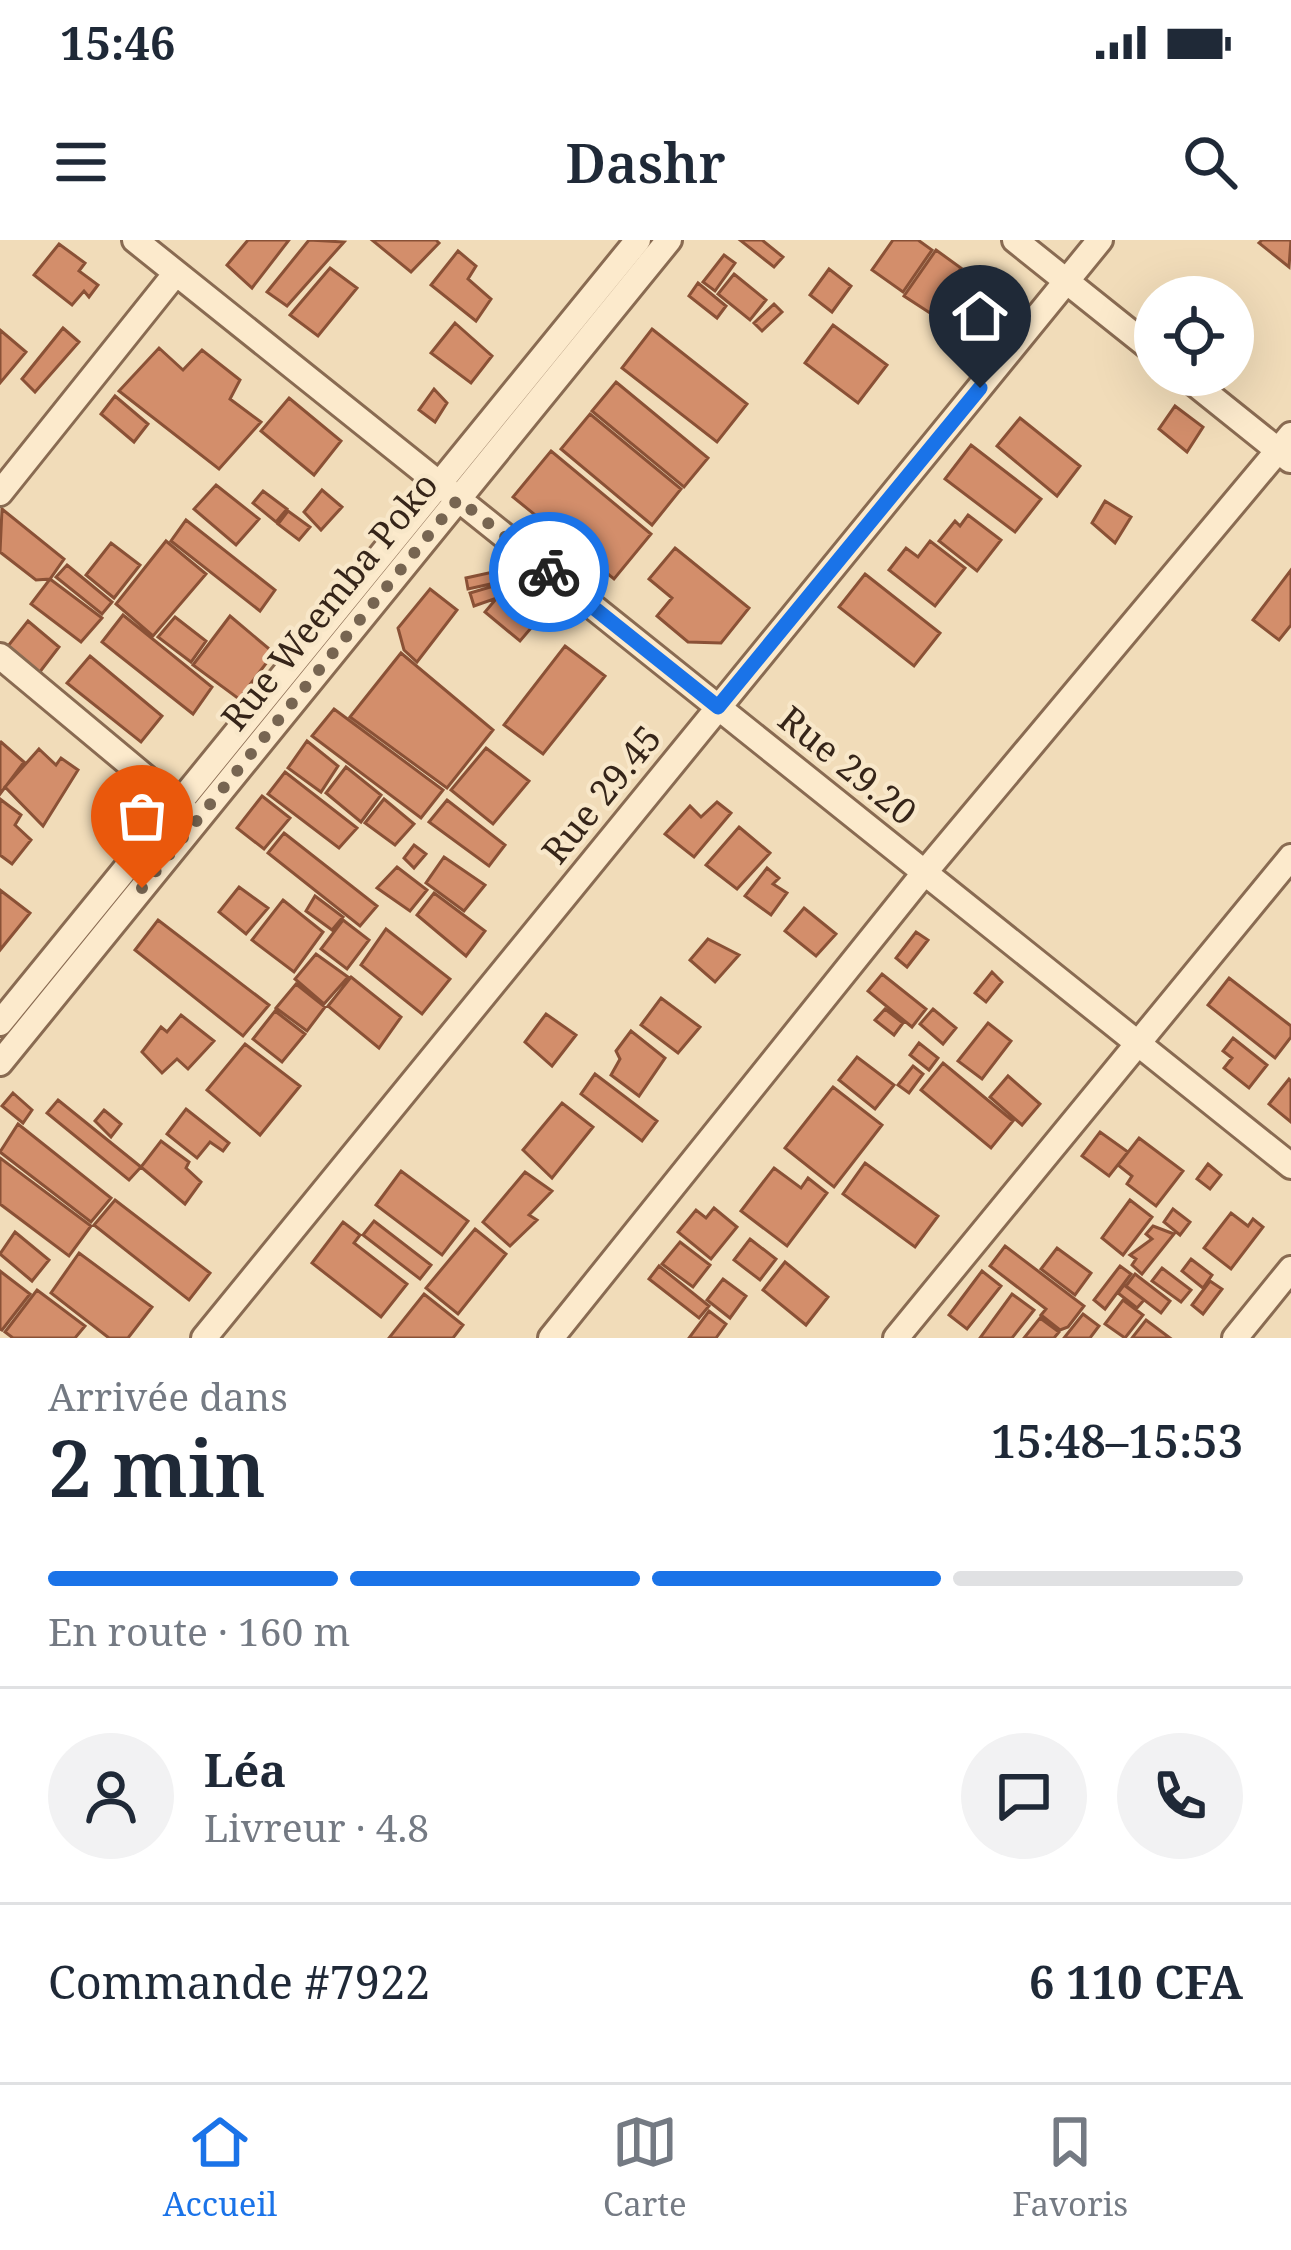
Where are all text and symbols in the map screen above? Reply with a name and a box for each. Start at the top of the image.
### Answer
text: 15:46 [60,12,175,73]
text: Dashr [565,125,726,199]
icon: menu [48,129,114,195]
icon: search [1177,129,1243,195]
pin [929,265,1031,388]
map controls [1134,276,1254,396]
button: locate [1134,276,1254,396]
icon: home [947,283,1013,349]
street label: Rue Weemba Poko [210,462,448,740]
courier [489,512,609,632]
icon: bike [516,539,582,605]
street label: Rue 29.20 [769,694,927,836]
street label: Rue 29.45 [530,715,672,873]
pin [91,765,193,888]
icon: bag [109,783,175,849]
text: Arrivée dans [48,1369,288,1422]
text: 15:48–15:53 [991,1410,1243,1471]
text: 2 min [48,1414,266,1520]
text: En route · 160 m [48,1604,350,1657]
button: person [48,1733,174,1859]
button: chat [961,1733,1087,1859]
button: phone [1117,1733,1243,1859]
text: Léa [204,1739,286,1800]
text: Livreur · 4.8 [204,1800,429,1853]
text: Commande #7922 [48,1951,430,2012]
text: 6 110 CFA [1029,1951,1243,2012]
tab: Accueil [163,2109,277,2226]
tab: Carte [603,2109,687,2226]
tab: Favoris [1012,2109,1128,2226]

